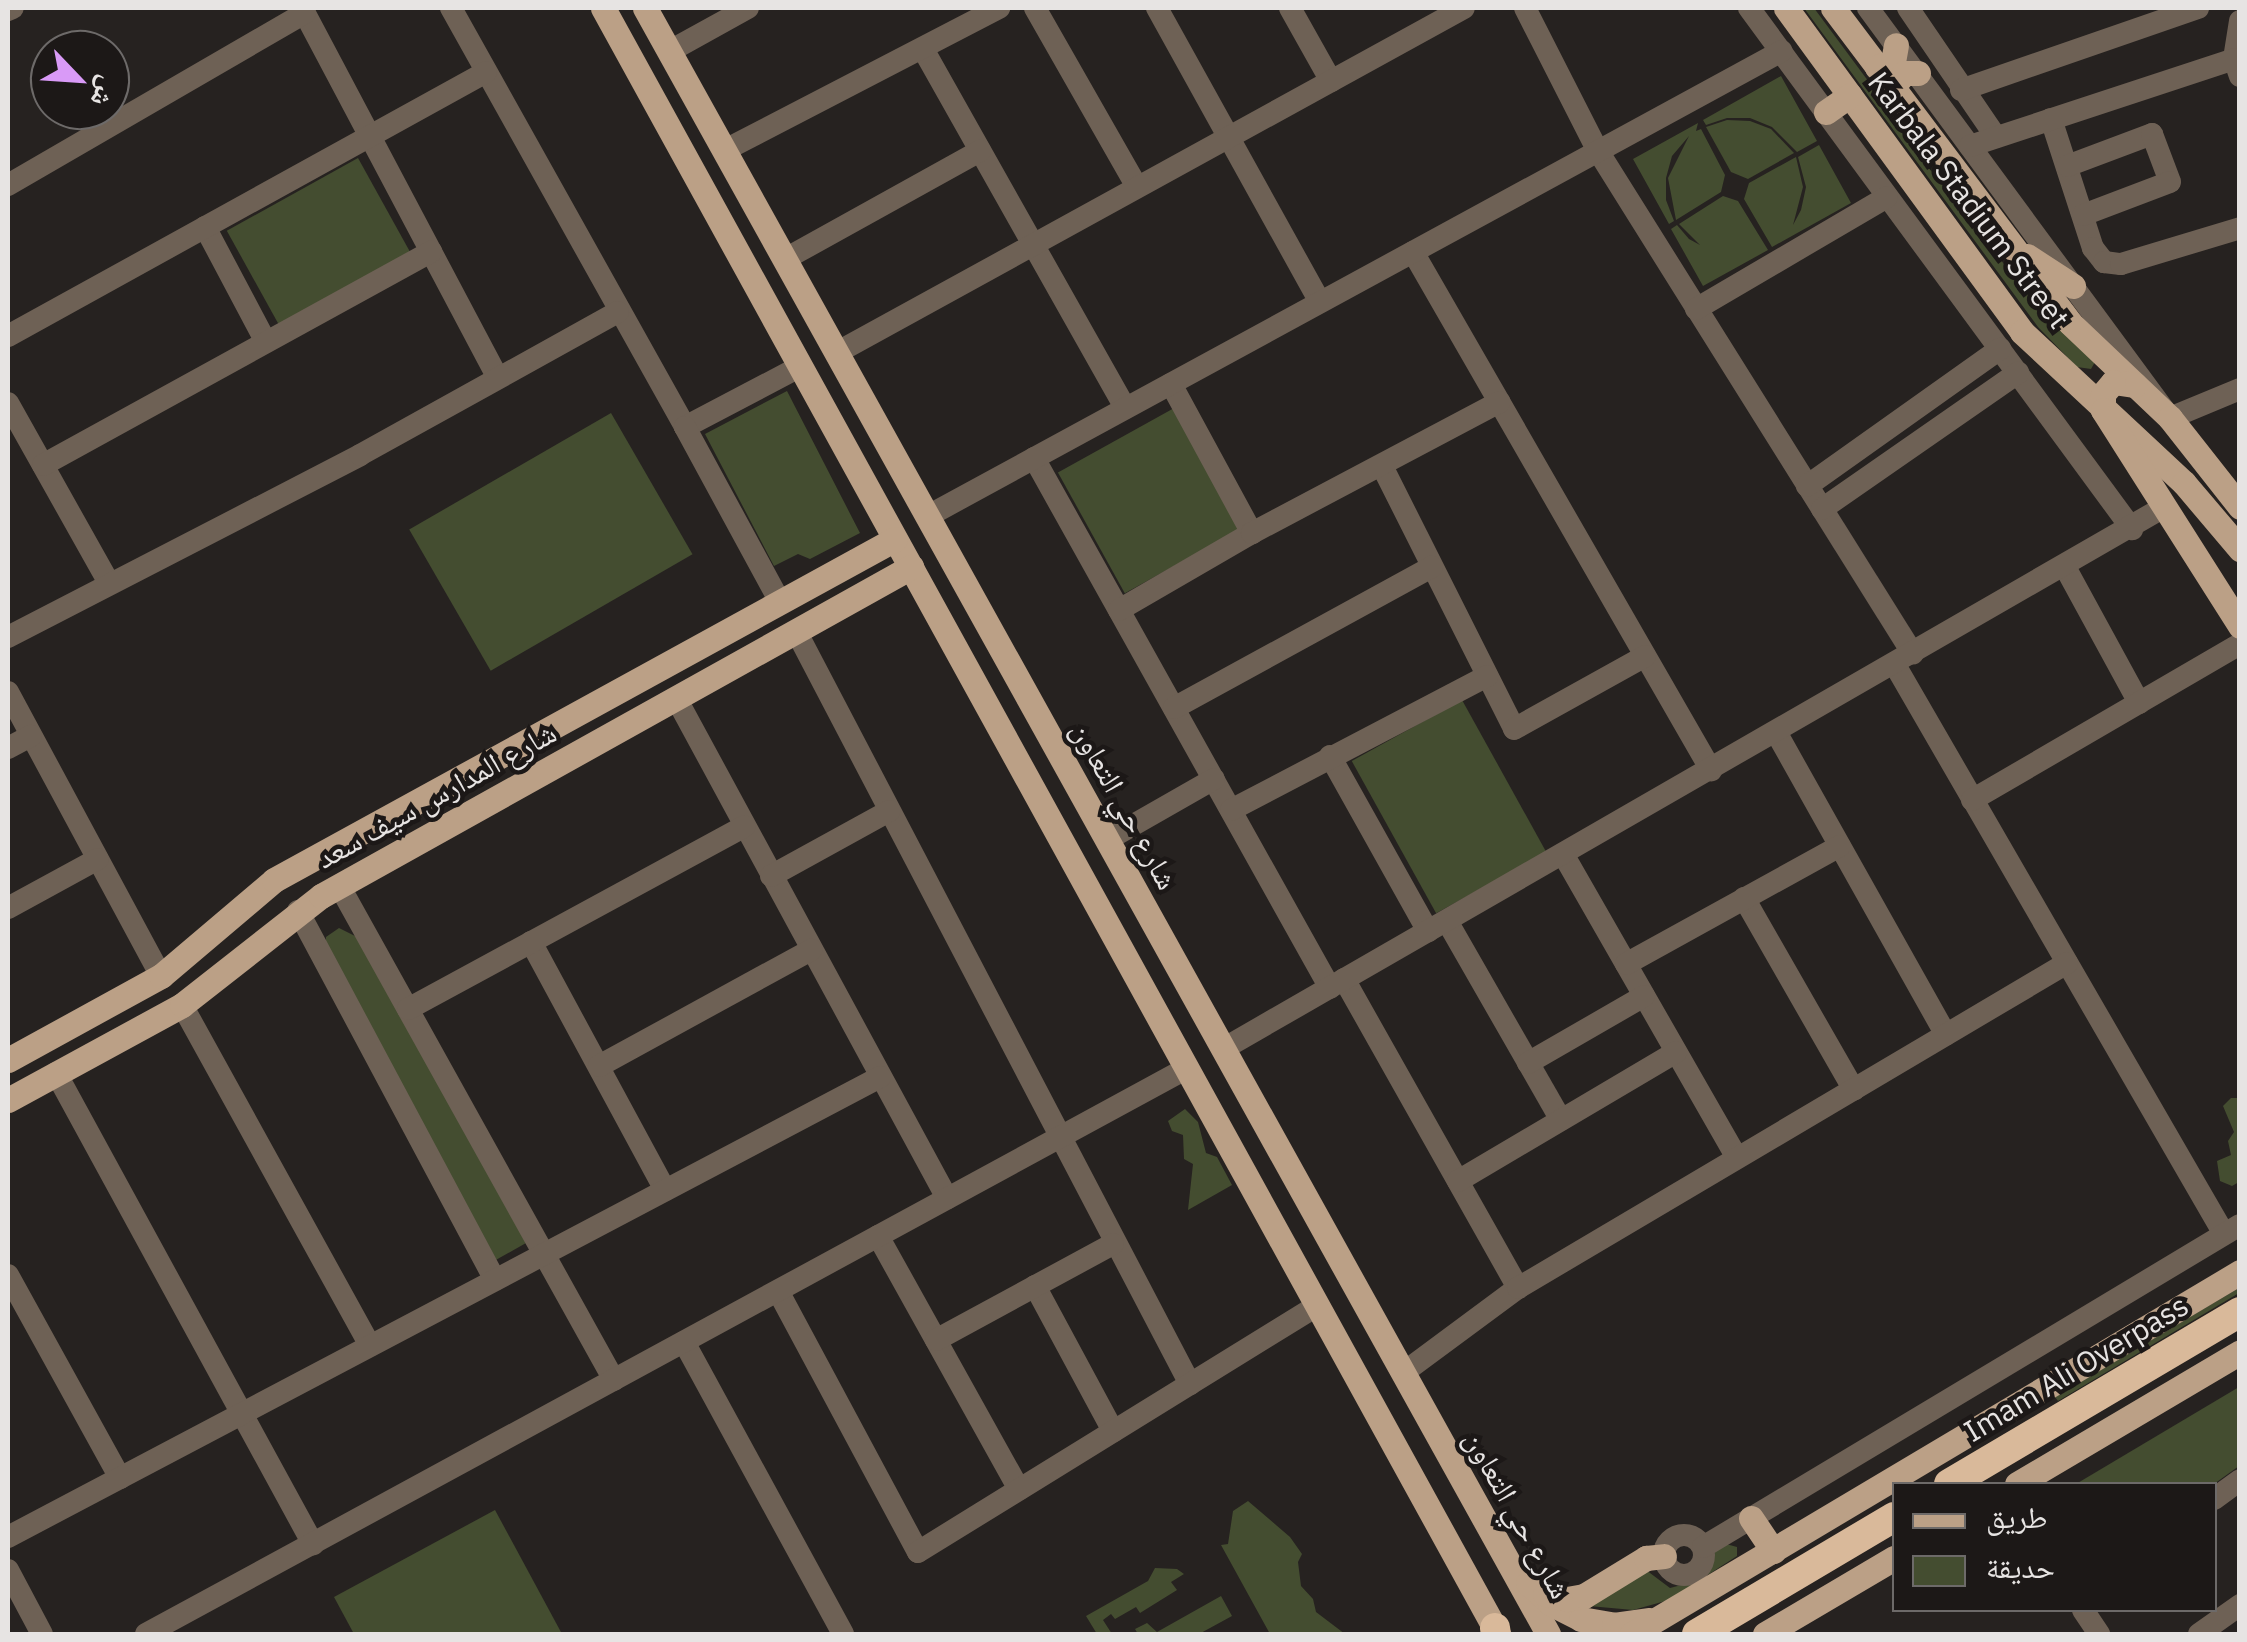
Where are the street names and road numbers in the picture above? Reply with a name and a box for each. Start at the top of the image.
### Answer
street label: Karbala Stadium Street [1861,65,2077,335]
street label: شارع المدارس سيف سعد [310,714,562,876]
street label: شارع حي التعاون [1064,715,1186,895]
street label: Imam Ali Overpass [1957,1287,2195,1449]
street label: شارع حي التعاون [1457,1424,1579,1604]

